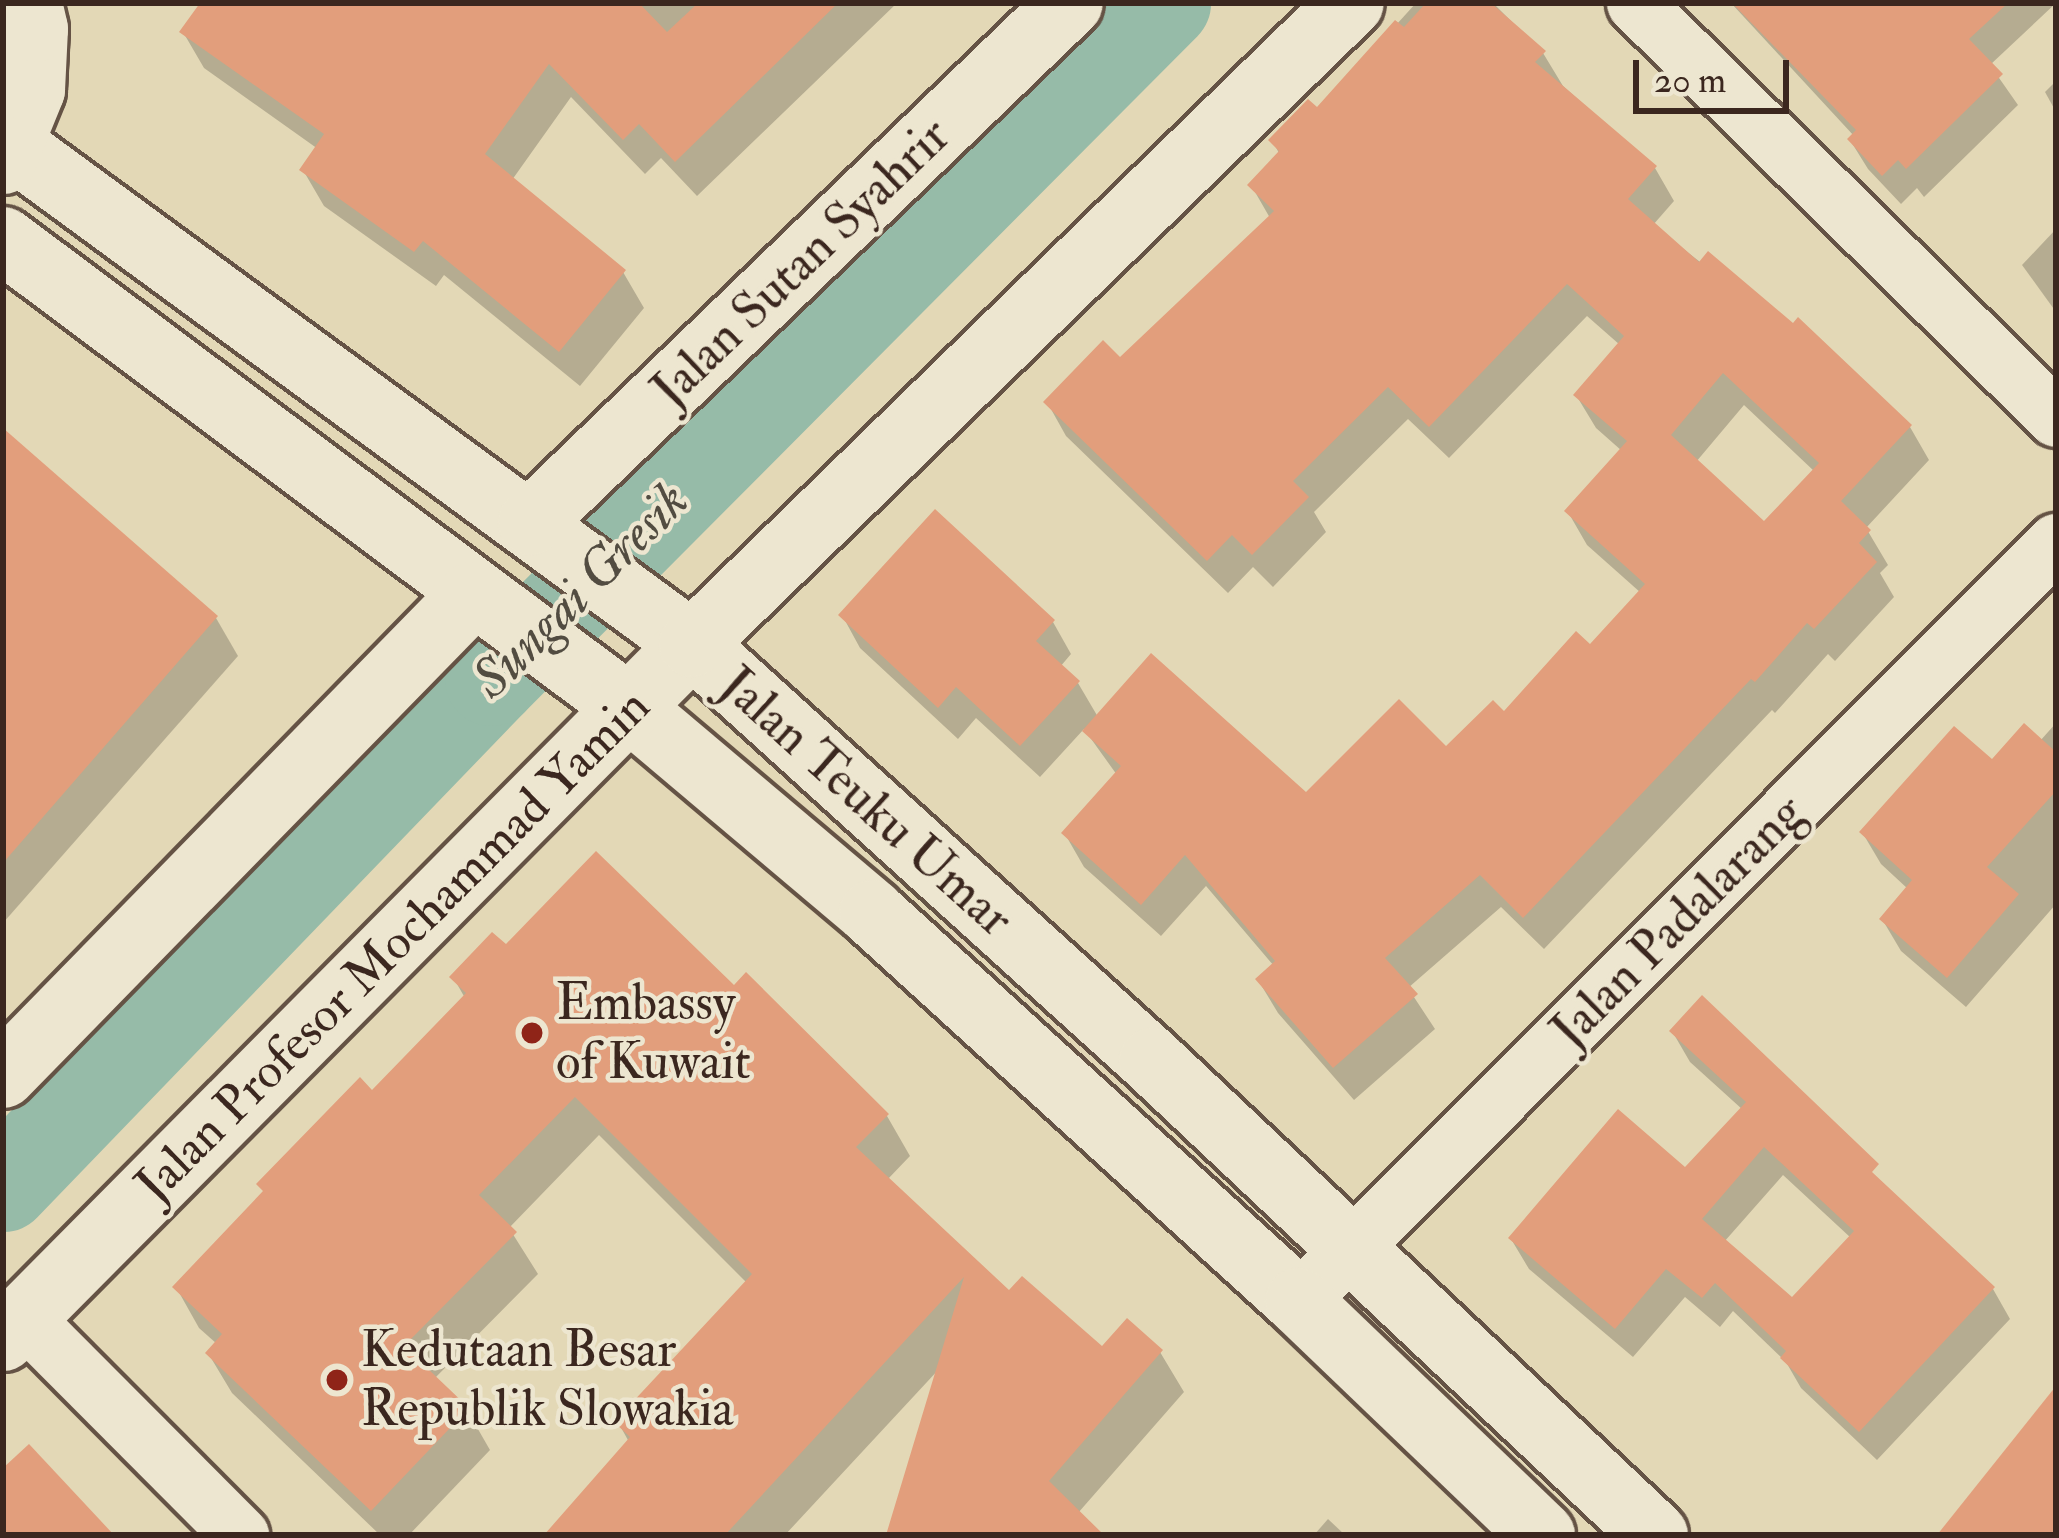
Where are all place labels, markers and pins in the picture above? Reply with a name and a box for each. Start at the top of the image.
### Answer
place label: Embassy of Kuwait [556,973,751,1093]
marker: Embassy of Kuwait [519,1020,545,1046]
place label: Kedutaan Besar Republik Slowakia [361,1320,734,1440]
marker: Kedutaan Besar Republik Slowakia [324,1367,350,1393]

